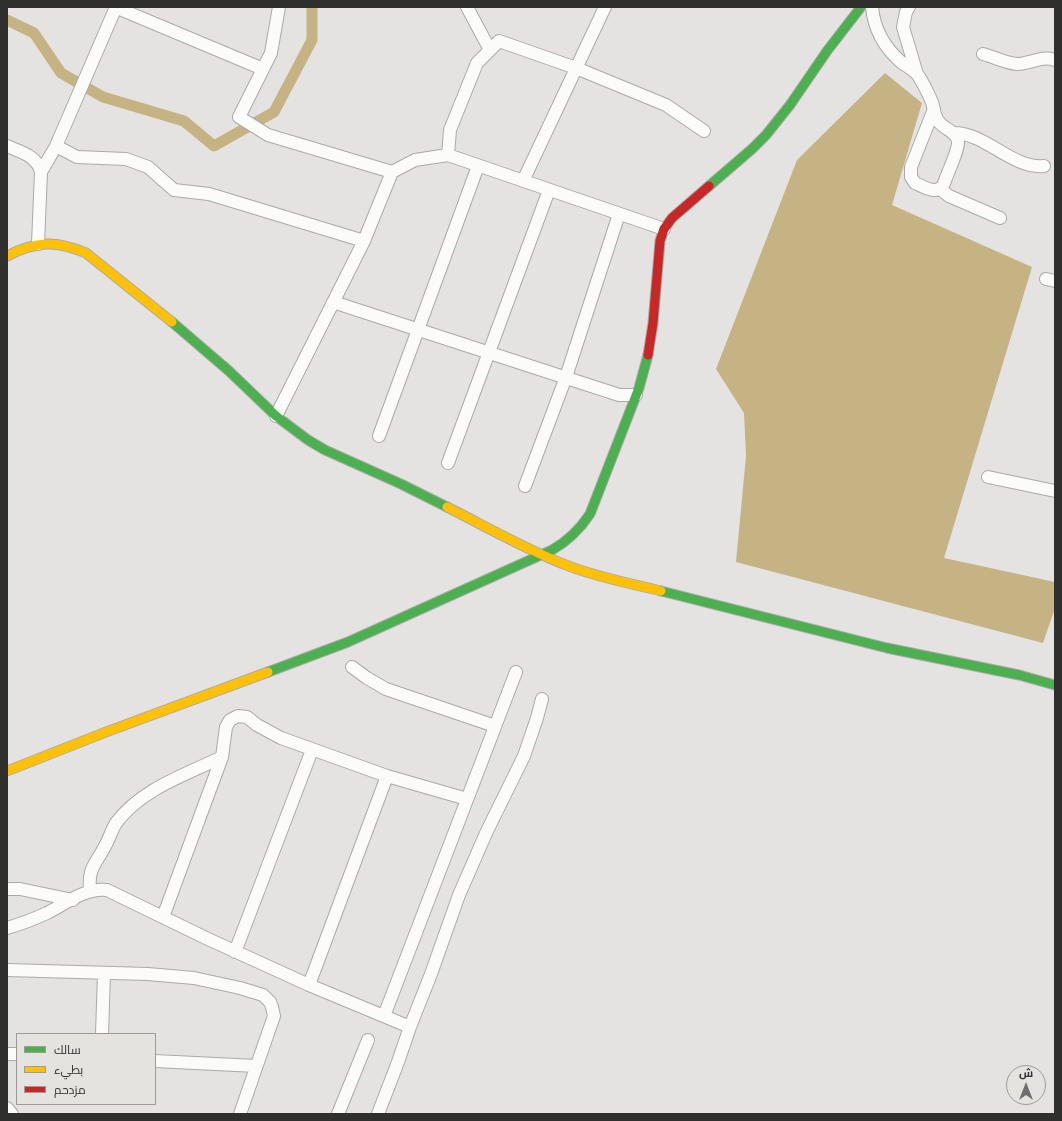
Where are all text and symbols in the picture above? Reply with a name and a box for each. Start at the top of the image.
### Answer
legend [16,1033,156,1105]
text: سالك [54,1043,81,1058]
text: بطيء [54,1063,83,1078]
north arrow [1006,1065,1046,1105]
text: ش [1019,1067,1033,1080]
text: مزدحم [54,1083,86,1098]

